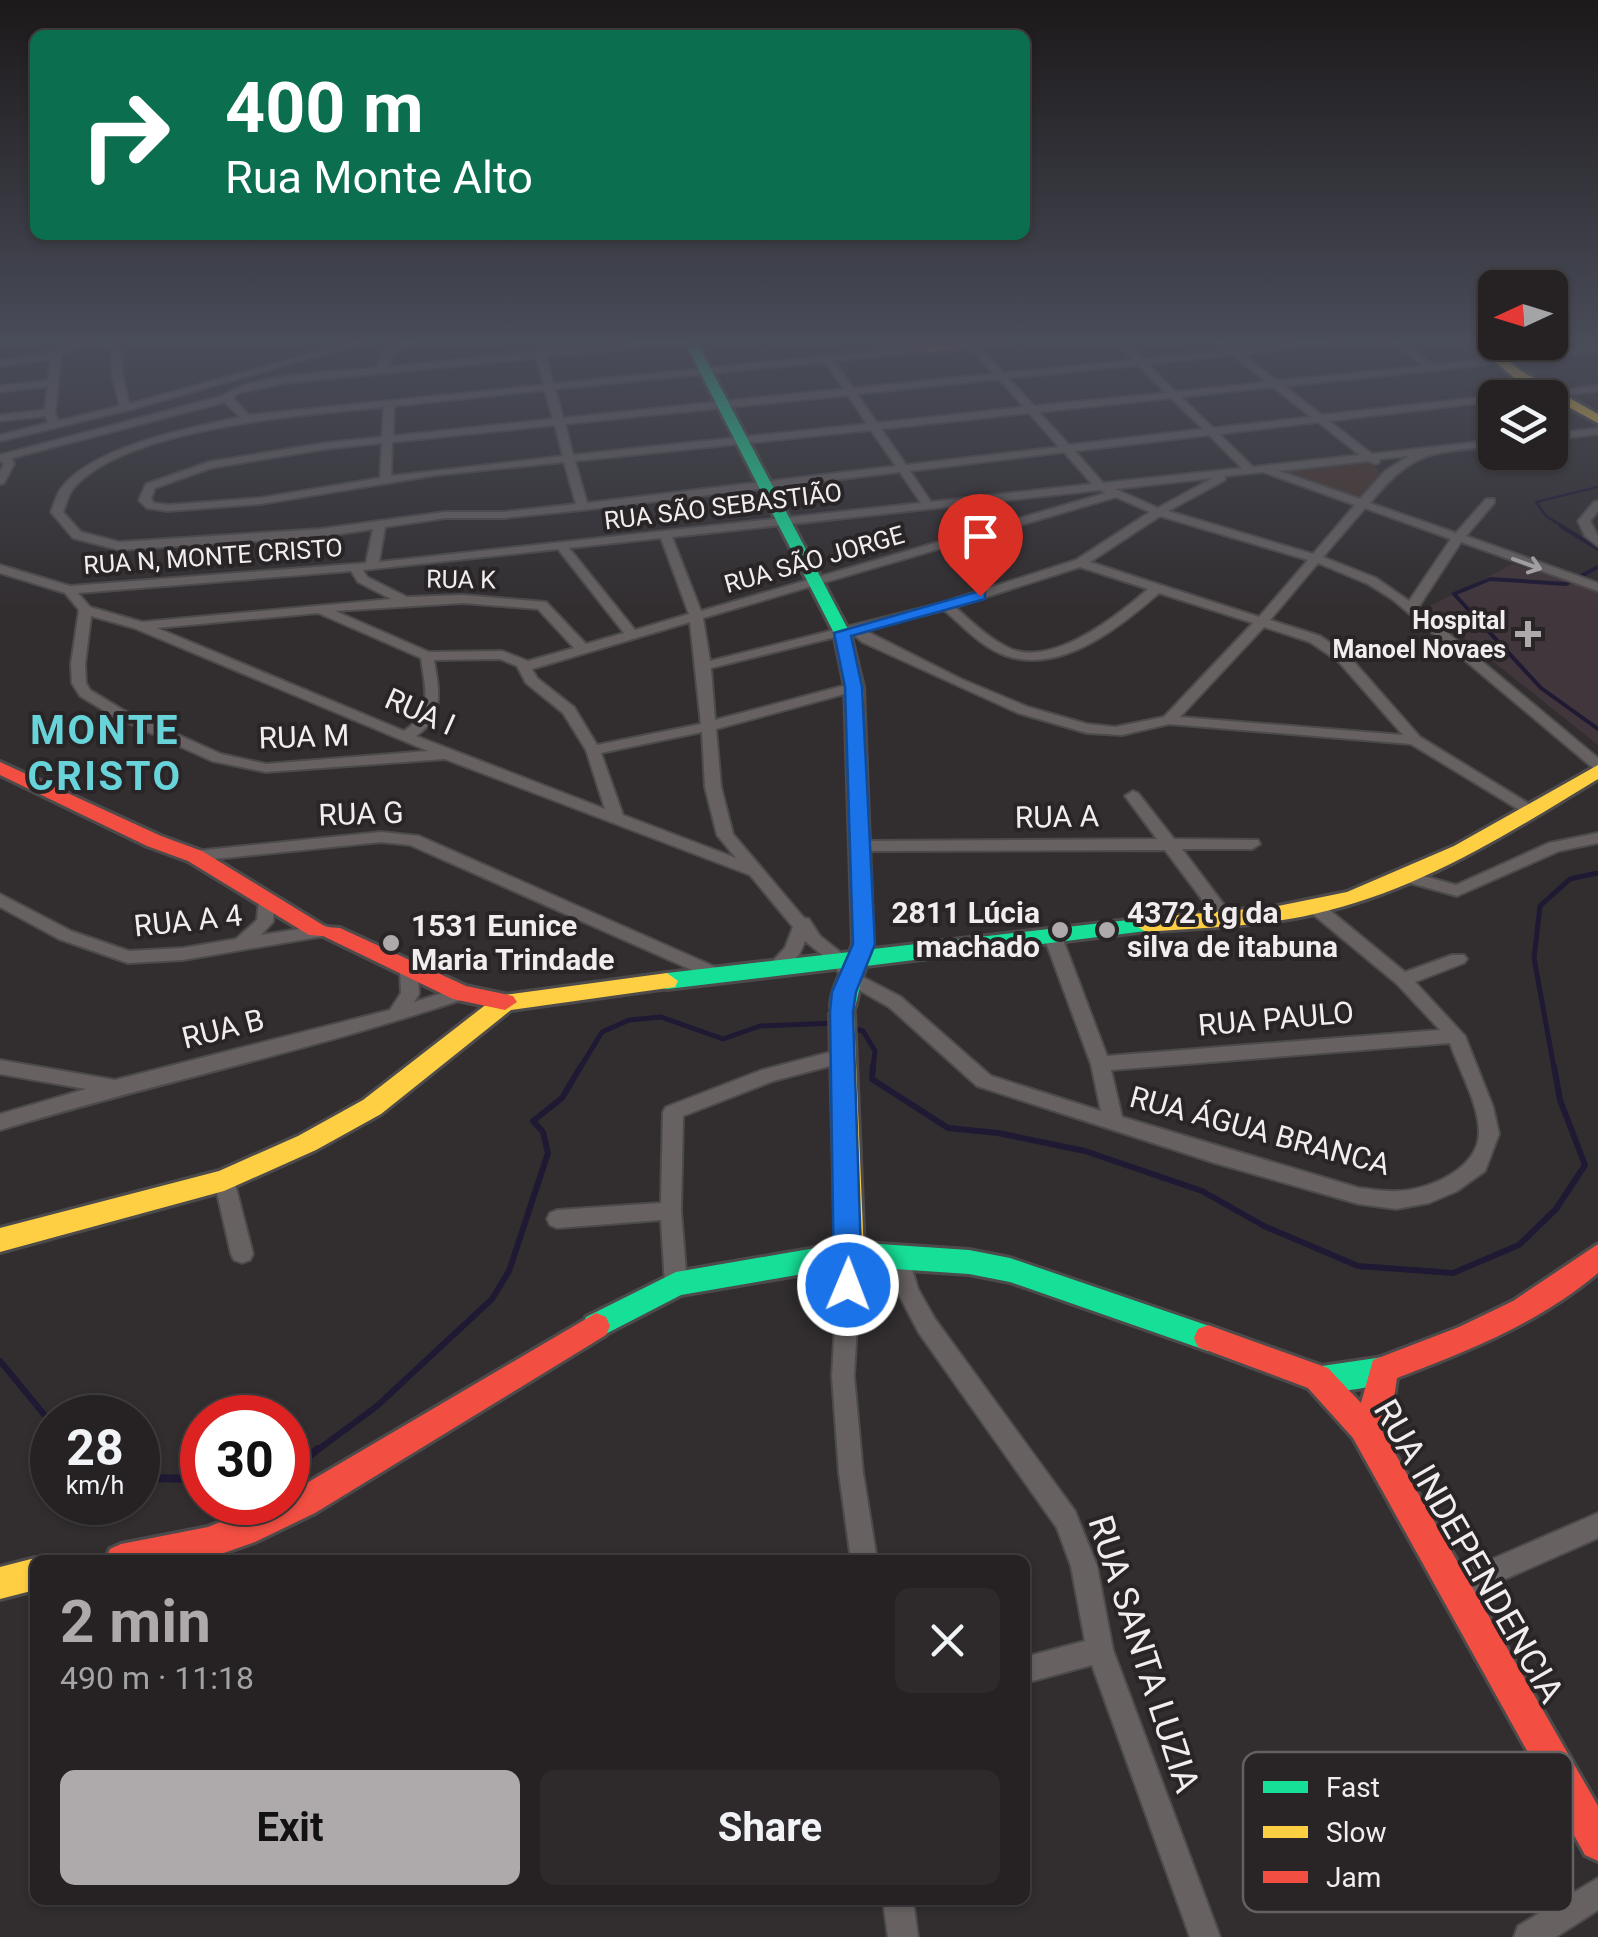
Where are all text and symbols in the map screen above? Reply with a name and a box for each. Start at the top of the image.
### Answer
text: 400 m [225,67,424,149]
icon: right [60,70,190,200]
text: Rua Monte Alto [225,151,533,204]
north arrow [1478,270,1568,360]
map controls [1478,270,1568,470]
button: layers [1478,380,1568,470]
street label: RUA SÃO SEBASTIÃO [602,477,844,535]
pin [938,494,1023,597]
icon: arrive [953,509,1008,564]
street label: RUA SÃO JORGE [721,519,907,599]
street label: RUA N, MONTE CRISTO [82,533,344,580]
one-way arrow [1511,556,1543,574]
street label: RUA K [426,564,496,595]
place label: Hospital Manoel Novaes [1333,606,1506,664]
marker: Hospital Manoel Novaes [1515,621,1541,647]
street label: RUA I [380,681,461,742]
district label: MONTE CRISTO [28,707,182,800]
street label: RUA M [258,717,350,756]
street label: RUA G [318,795,404,832]
street label: RUA A [1015,798,1100,835]
place label: 2811 Lúcia machado [891,895,1040,964]
place label: 4372 t g da silva de itabuna [1127,895,1338,964]
street label: RUA A 4 [132,897,244,944]
place label: 1531 Eunice Maria Trindade [411,908,614,977]
marker: 2811 Lúcia machado [1049,919,1071,941]
marker: 4372 t g da silva de itabuna [1096,919,1118,941]
marker: 1531 Eunice Maria Trindade [380,932,402,954]
street label: RUA PAULO [1197,994,1355,1043]
street label: RUA B [178,1001,268,1056]
street label: RUA ÁGUA BRANCA [1126,1079,1394,1182]
position arrow [796,1233,900,1337]
street label: RUA INDEPENDENCIA [1365,1392,1572,1710]
speed limit sign: 30 [180,1395,310,1525]
text: 28 [66,1419,124,1477]
text: km/h [66,1471,124,1500]
street label: RUA SANTA LUZIA [1079,1510,1208,1798]
text: 2 min [60,1586,211,1657]
button: close [895,1588,1000,1693]
text: 490 m · 11:18 [60,1659,254,1697]
legend [1243,1752,1573,1912]
button: Exit [60,1770,520,1885]
button: Share [540,1770,1000,1885]
text: Fast [1326,1771,1380,1804]
text: Slow [1326,1816,1386,1849]
text: Jam [1326,1861,1381,1894]

